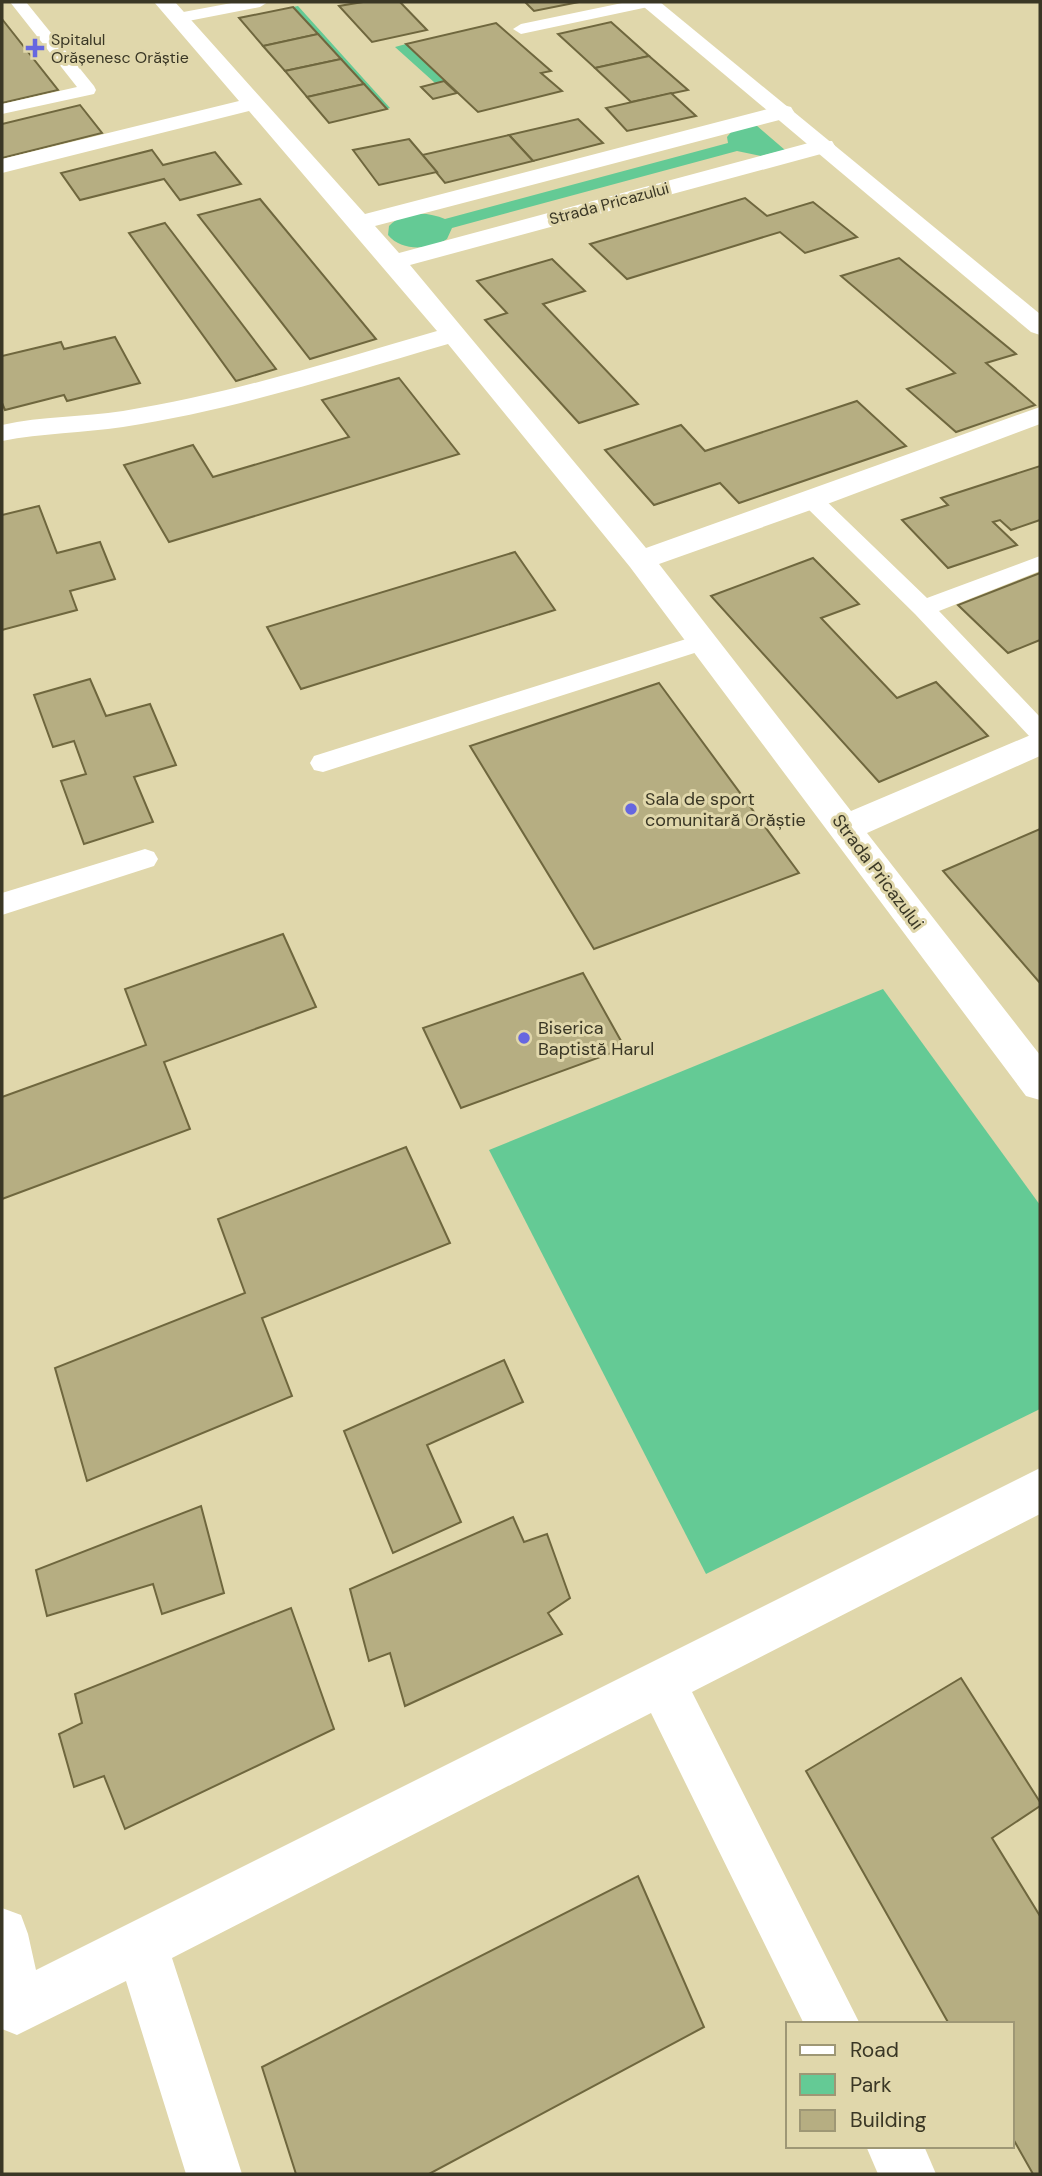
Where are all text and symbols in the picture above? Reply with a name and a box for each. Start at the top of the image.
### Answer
place label: Spitalul Orășenesc Orăștie [51,29,189,68]
marker: Spitalul Orășenesc Orăștie [25,38,45,58]
street label: Strada Pricazului [547,177,671,230]
place label: Sala de sport comunitară Orăștie [645,787,806,832]
marker: Sala de sport comunitară Orăștie [623,801,639,817]
street label: Strada Pricazului [827,809,929,935]
place label: Biserica Baptistă Harul [538,1016,654,1061]
marker: Biserica Baptistă Harul [516,1030,532,1046]
legend [786,2022,1014,2148]
text: Road [850,2036,899,2064]
text: Park [850,2071,892,2099]
text: Building [850,2106,927,2134]

